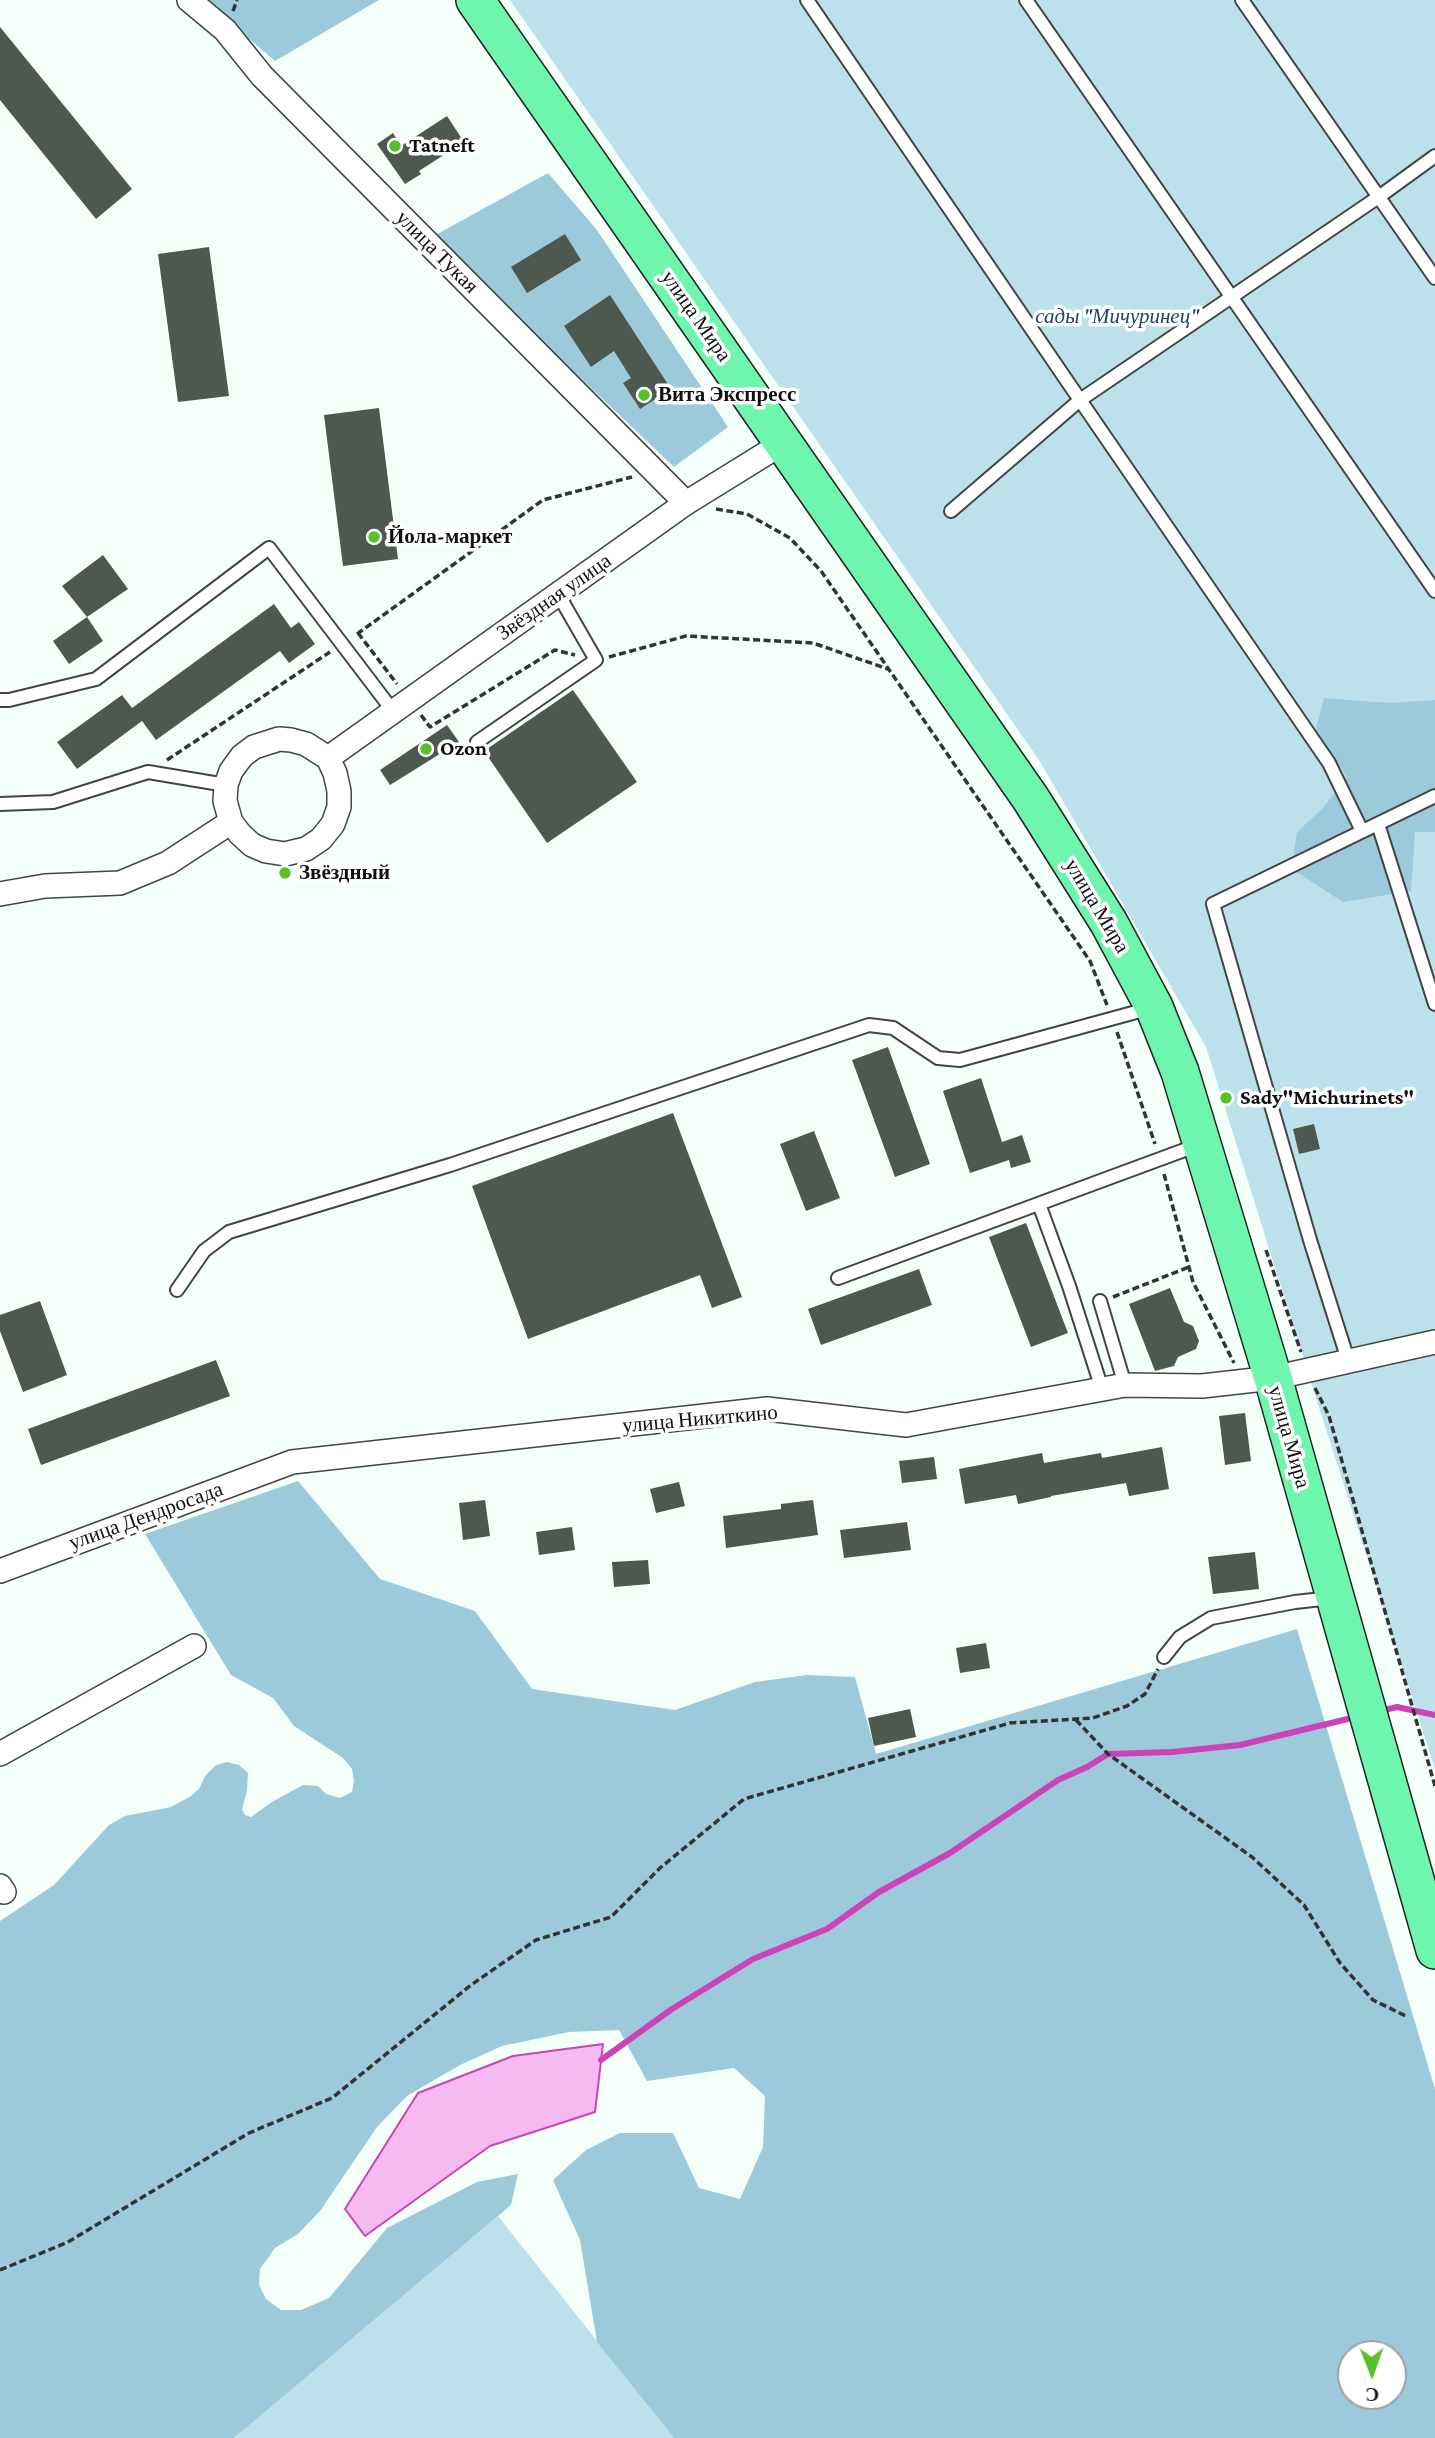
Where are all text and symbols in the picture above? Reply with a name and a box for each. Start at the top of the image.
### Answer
place label: Tatneft [409,133,475,159]
marker: Tatneft [387,138,403,154]
street label: улица Тукая [390,205,484,299]
street label: улица Мира [655,266,737,366]
park label: сады "Мичуринец" [1035,304,1199,330]
place label: Вита Экспресс [658,382,796,408]
marker: Вита Экспресс [636,387,652,403]
place label: Йола-маркет [388,524,512,550]
marker: Йола-маркет [366,529,382,545]
street label: Звёздная улица [492,548,616,646]
place label: Ozon [440,736,487,762]
marker: Ozon [418,741,434,757]
street label: улица Мира [1059,854,1135,958]
place label: Звёздный [299,860,390,886]
marker: Звёздный [277,865,293,881]
place label: Sady"Michurinets" [1240,1085,1414,1111]
marker: Sady"Michurinets" [1218,1090,1234,1106]
street label: улица Мира [1262,1383,1316,1491]
street label: улица Никиткино [621,1400,779,1438]
street label: улица Дендросада [66,1476,226,1556]
north arrow [1337,2340,1407,2410]
text: С [1365,2384,1379,2405]

